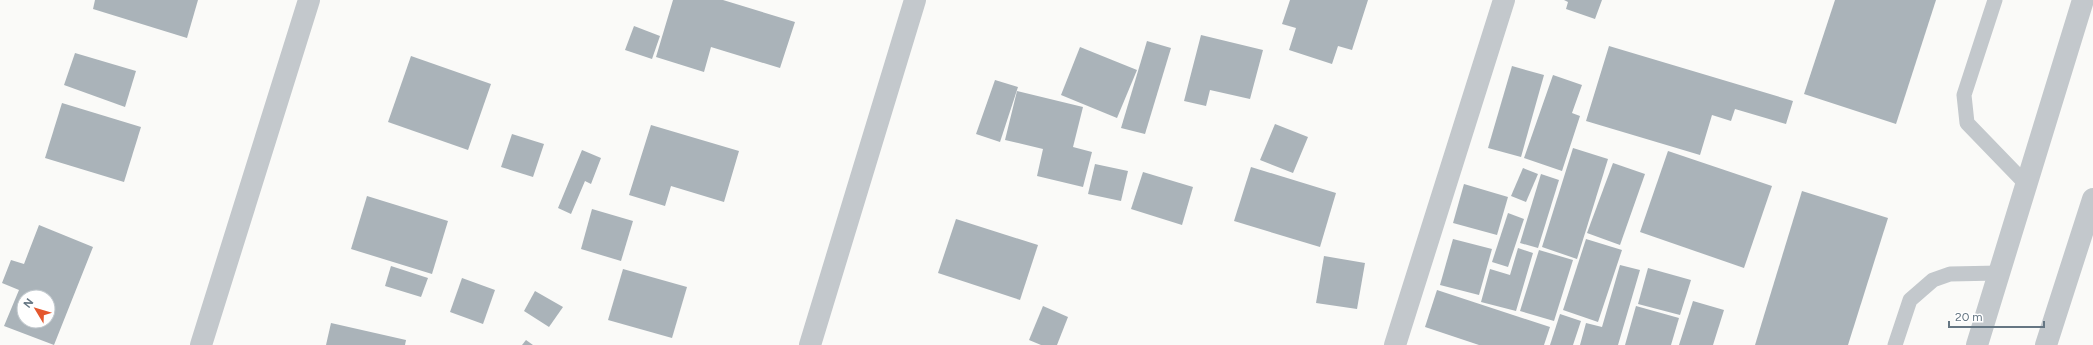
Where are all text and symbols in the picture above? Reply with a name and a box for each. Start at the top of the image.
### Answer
north arrow [16,289,56,329]
text: N [21,296,36,311]
scale bar [1949,303,2044,329]
text: 20 m [1955,310,1983,324]

